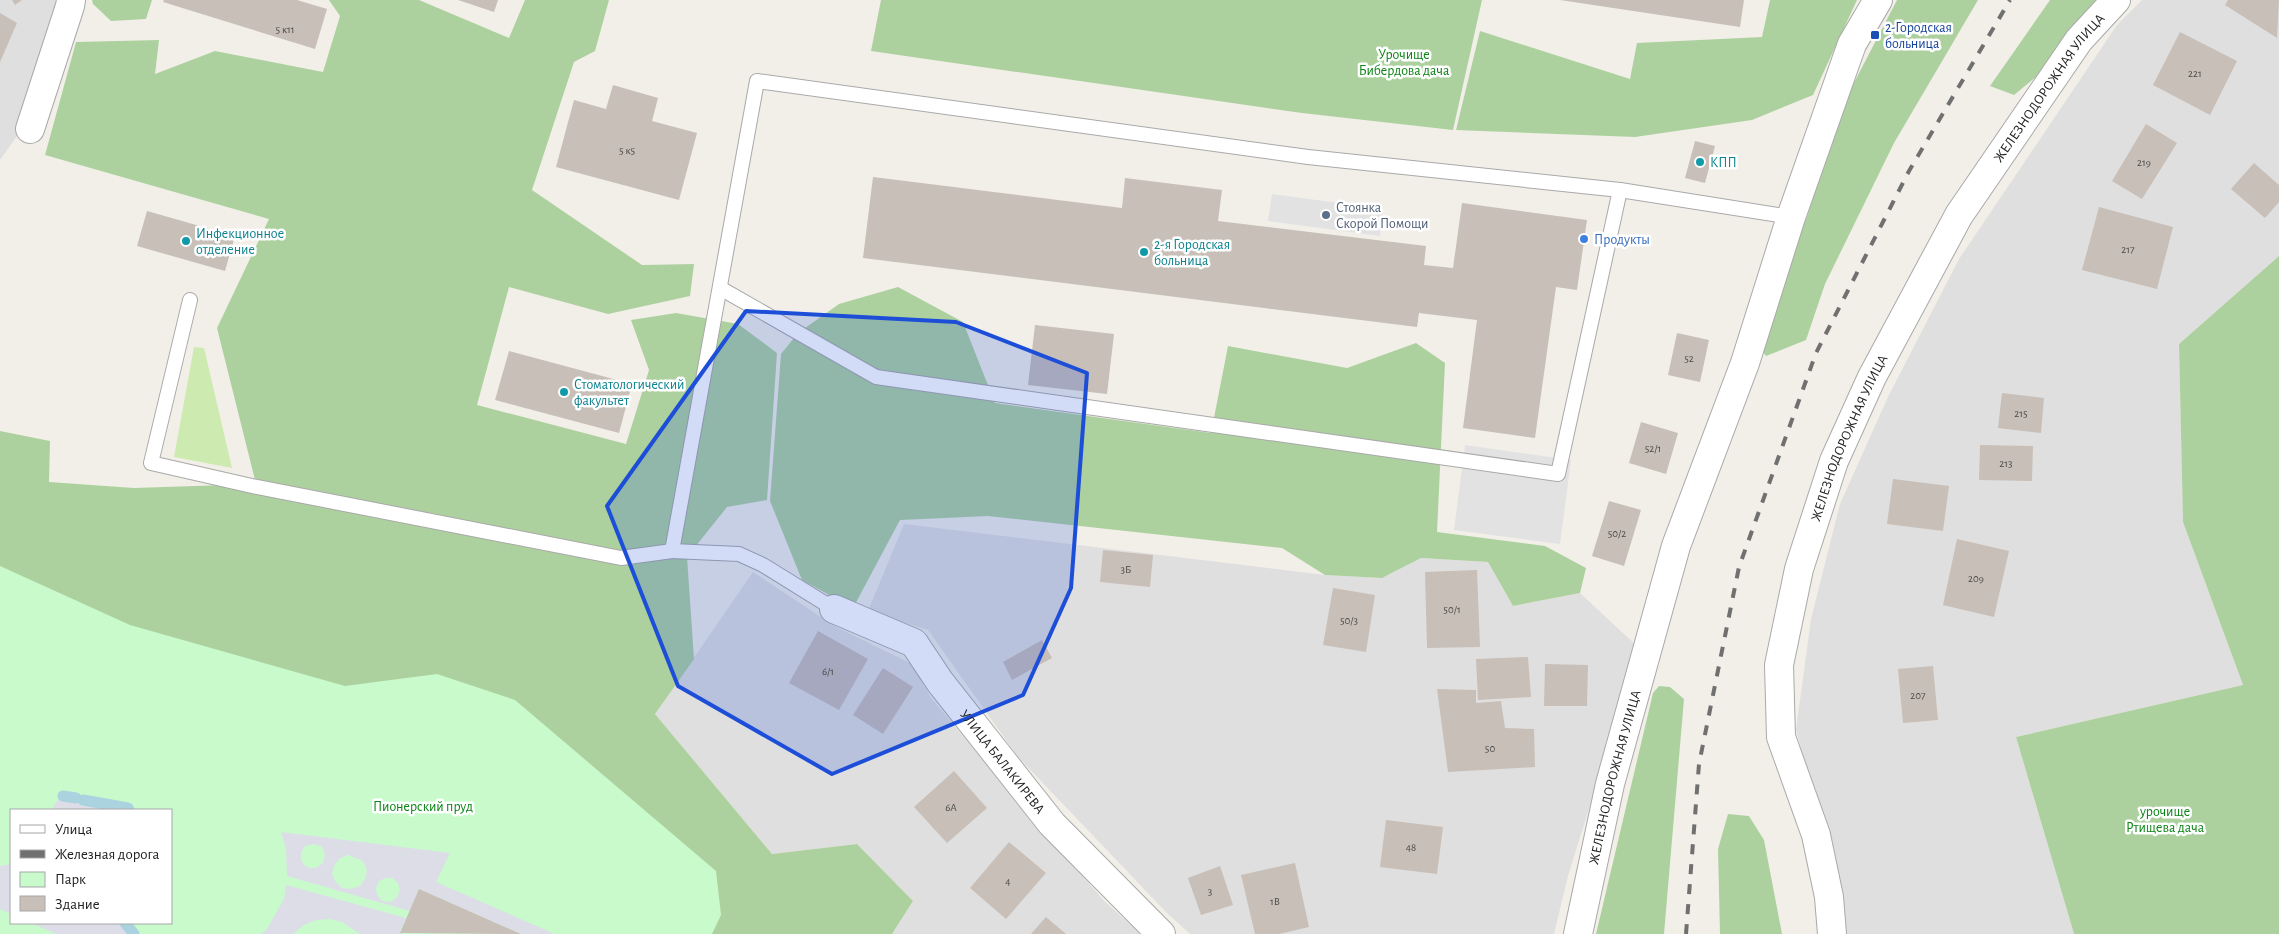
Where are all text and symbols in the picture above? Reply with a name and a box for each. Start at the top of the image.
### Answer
street label: ЖЕЛЕЗНОДОРОЖНАЯ УЛИЦА [1991,12,2107,165]
place label: 2-Городская больница [1885,21,1952,51]
house number: 5 к11 [275,24,295,35]
marker: 2-Городская больница [1869,29,1881,41]
park label: Урочище Бибердова дача [1359,48,1450,78]
house number: 221 [2188,68,2202,79]
house number: 5 к5 [619,145,635,156]
marker: КПП [1694,156,1706,168]
place label: КПП [1710,156,1737,170]
house number: 219 [2137,157,2151,168]
place label: Стоянка Скорой Помощи [1336,201,1429,231]
marker: Стоянка Скорой Помощи [1320,209,1332,221]
place label: Инфекционное отделение [196,227,284,257]
marker: Продукты [1578,233,1590,245]
place label: Продукты [1594,233,1650,247]
marker: Инфекционное отделение [180,235,192,247]
place label: 2-я Городская больница [1154,238,1230,268]
house number: 217 [2121,244,2135,255]
marker: 2-я Городская больница [1138,246,1150,258]
house number: 52 [1684,353,1694,364]
street label: ЖЕЛЕЗНОДОРОЖНАЯ УЛИЦА [1809,353,1891,523]
place label: Стоматологический факультет [574,378,684,408]
marker: Стоматологический факультет [558,386,570,398]
house number: 215 [2014,408,2028,419]
house number: 52/1 [1645,443,1661,454]
house number: 213 [1999,458,2013,469]
house number: 50/2 [1608,528,1626,539]
house number: 3Б [1121,564,1131,575]
house number: 209 [1968,573,1984,584]
house number: 50/1 [1443,604,1461,615]
house number: 50/3 [1340,615,1359,626]
house number: 6/1 [822,666,834,677]
street label: ЖЕЛЕЗНОДОРОЖНАЯ УЛИЦА [1587,689,1644,866]
house number: 207 [1910,690,1926,701]
street label: УЛИЦА БАЛАКИРЕВА [957,708,1047,817]
house number: 50 [1485,743,1495,754]
park label: Пионерский пруд [373,800,473,814]
house number: 6А [945,802,957,813]
park label: урочище Ртищева дача [2126,805,2205,835]
legend [10,809,172,924]
text: Улица [55,822,92,837]
house number: 48 [1406,842,1416,853]
text: Железная дорога [55,847,160,862]
text: Парк [55,872,86,887]
house number: 4 [1005,876,1011,887]
house number: 3 [1208,886,1213,897]
house number: 1В [1270,896,1280,907]
text: Здание [55,897,100,912]

